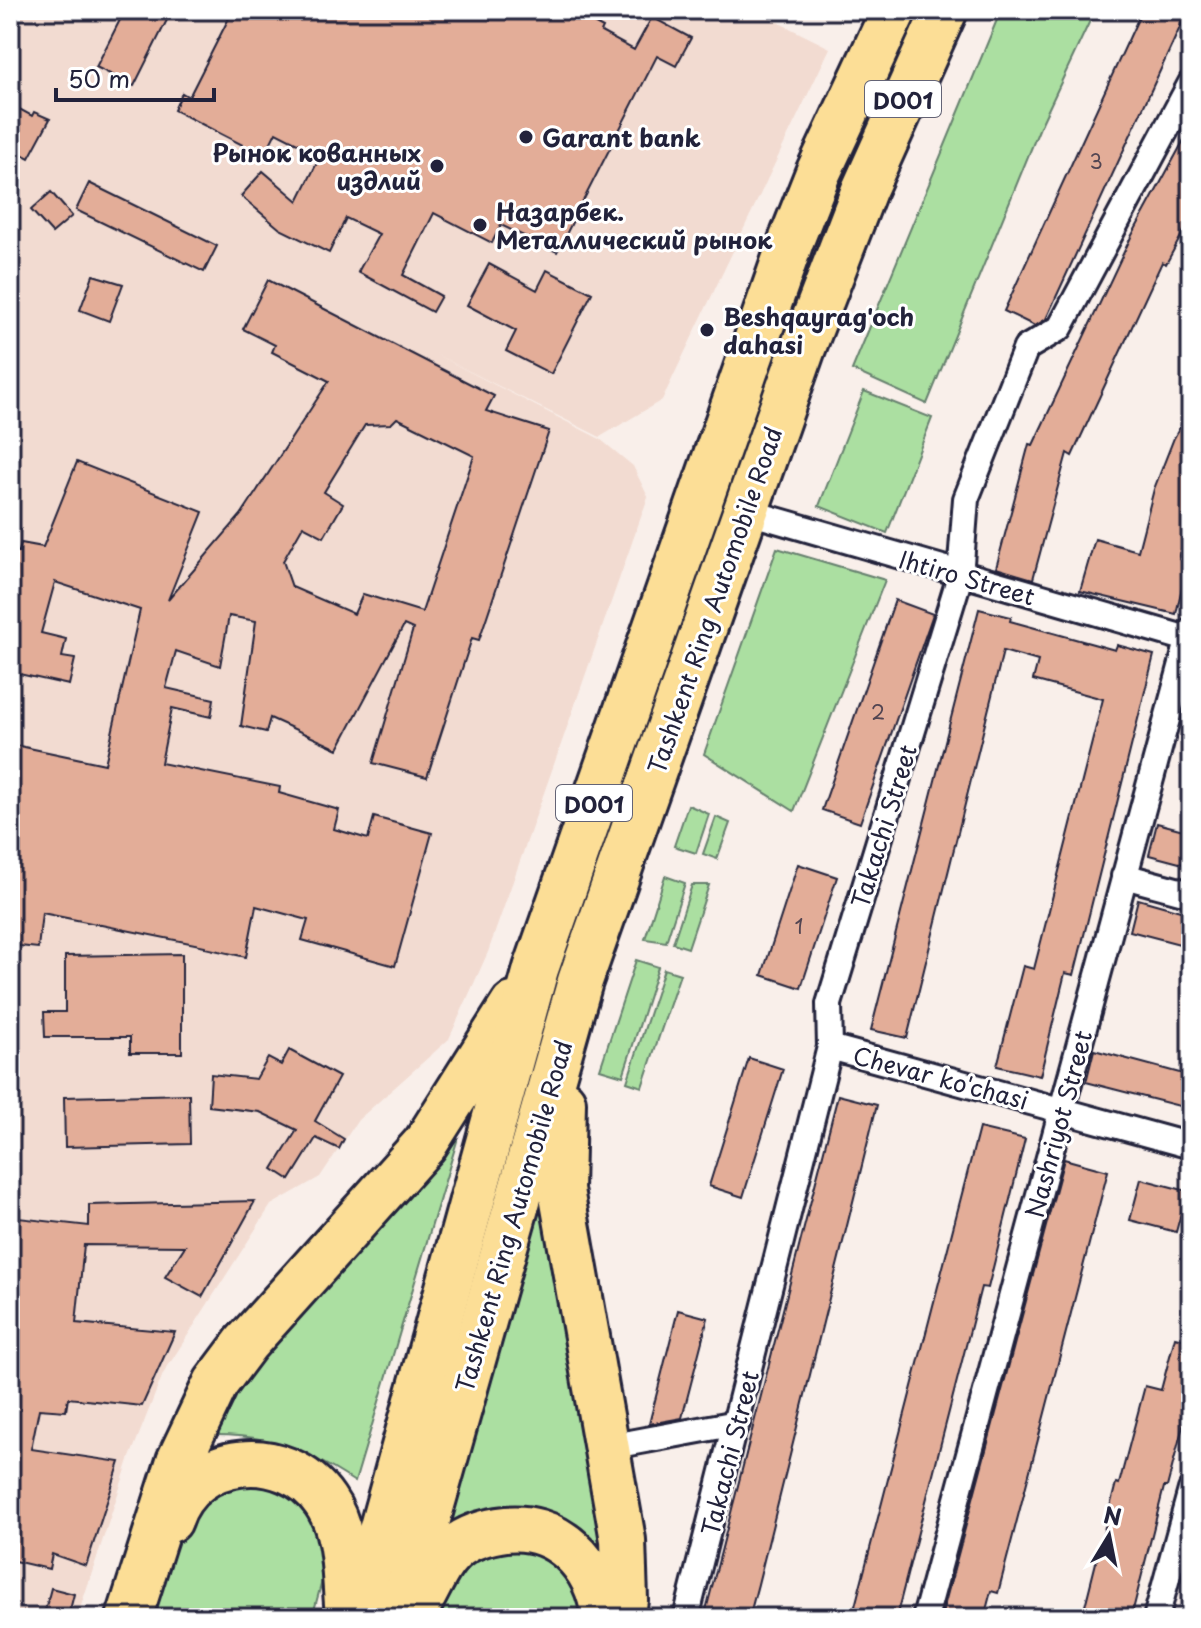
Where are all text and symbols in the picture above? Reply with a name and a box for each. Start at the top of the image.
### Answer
scale bar [56,52,214,102]
text: 50 m [68,60,130,96]
road number: D001 [865,81,941,117]
place label: Garant bank [542,119,701,155]
marker: Garant bank [517,128,535,146]
place label: Рынок кованных издлий [213,134,422,198]
house number: 3 [1089,146,1103,176]
marker: Рынок кованных издлий [428,157,446,175]
place label: Назарбек. Металлический рынок [496,193,773,257]
marker: Назарбек. Металлический рынок [471,216,489,234]
place label: Beshqayrag'och dahasi [723,298,914,362]
marker: Beshqayrag'och dahasi [698,321,716,339]
street label: Tashkent Ring Automobile Road [638,422,790,778]
street label: Ihtiro Street [895,540,1039,614]
house number: 2 [871,697,885,727]
street label: Takachi Street [841,740,925,912]
road number: D001 [556,785,632,821]
house number: 1 [795,911,803,941]
street label: Nashriyot Street [1016,1026,1100,1222]
street label: Tashkent Ring Automobile Road [445,1036,581,1396]
street label: Chevar ko'chasi [849,1036,1033,1118]
street label: Takachi Street [691,1367,767,1539]
north arrow [1069,1496,1149,1576]
text: N [1101,1497,1124,1533]

